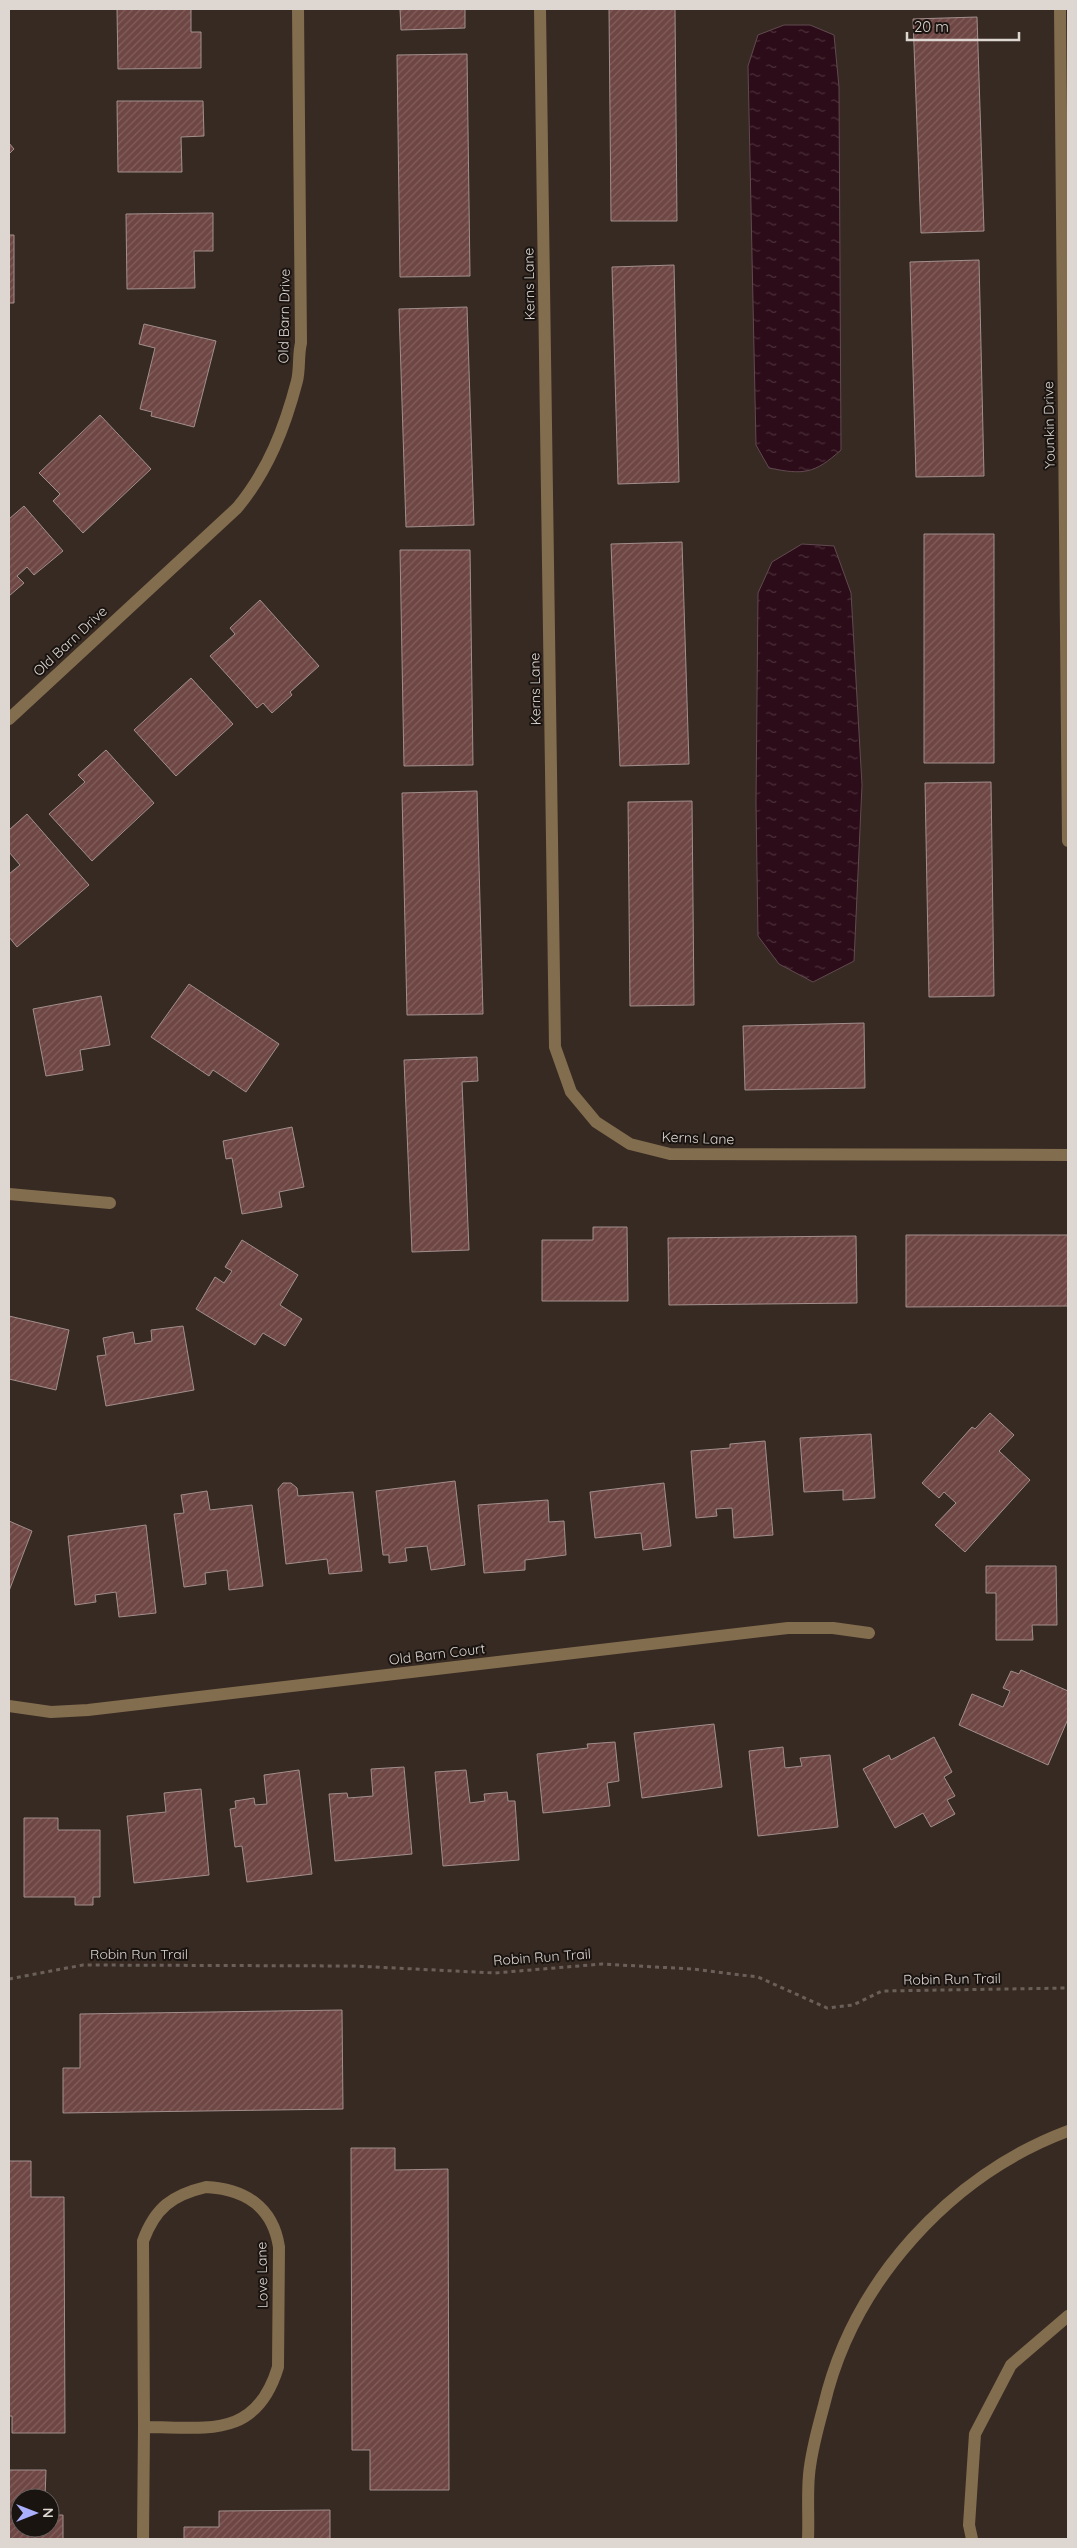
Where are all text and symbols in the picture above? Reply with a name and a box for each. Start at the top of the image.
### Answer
scale bar [907,10,1020,42]
text: 20 m [914,17,949,36]
street label: Kerns Lane [519,247,539,321]
street label: Old Barn Drive [274,268,294,364]
street label: Younkin Drive [1039,381,1059,469]
street label: Old Barn Drive [29,602,111,680]
street label: Kerns Lane [525,652,545,726]
street label: Kerns Lane [661,1128,735,1148]
street label: Old Barn Court [388,1639,486,1669]
street label: Robin Run Trail [90,1945,188,1963]
street label: Robin Run Trail [493,1945,591,1969]
street label: Robin Run Trail [903,1969,1001,1989]
street label: Love Lane [252,2241,272,2309]
north arrow [10,2488,60,2538]
text: N [39,2508,57,2518]

